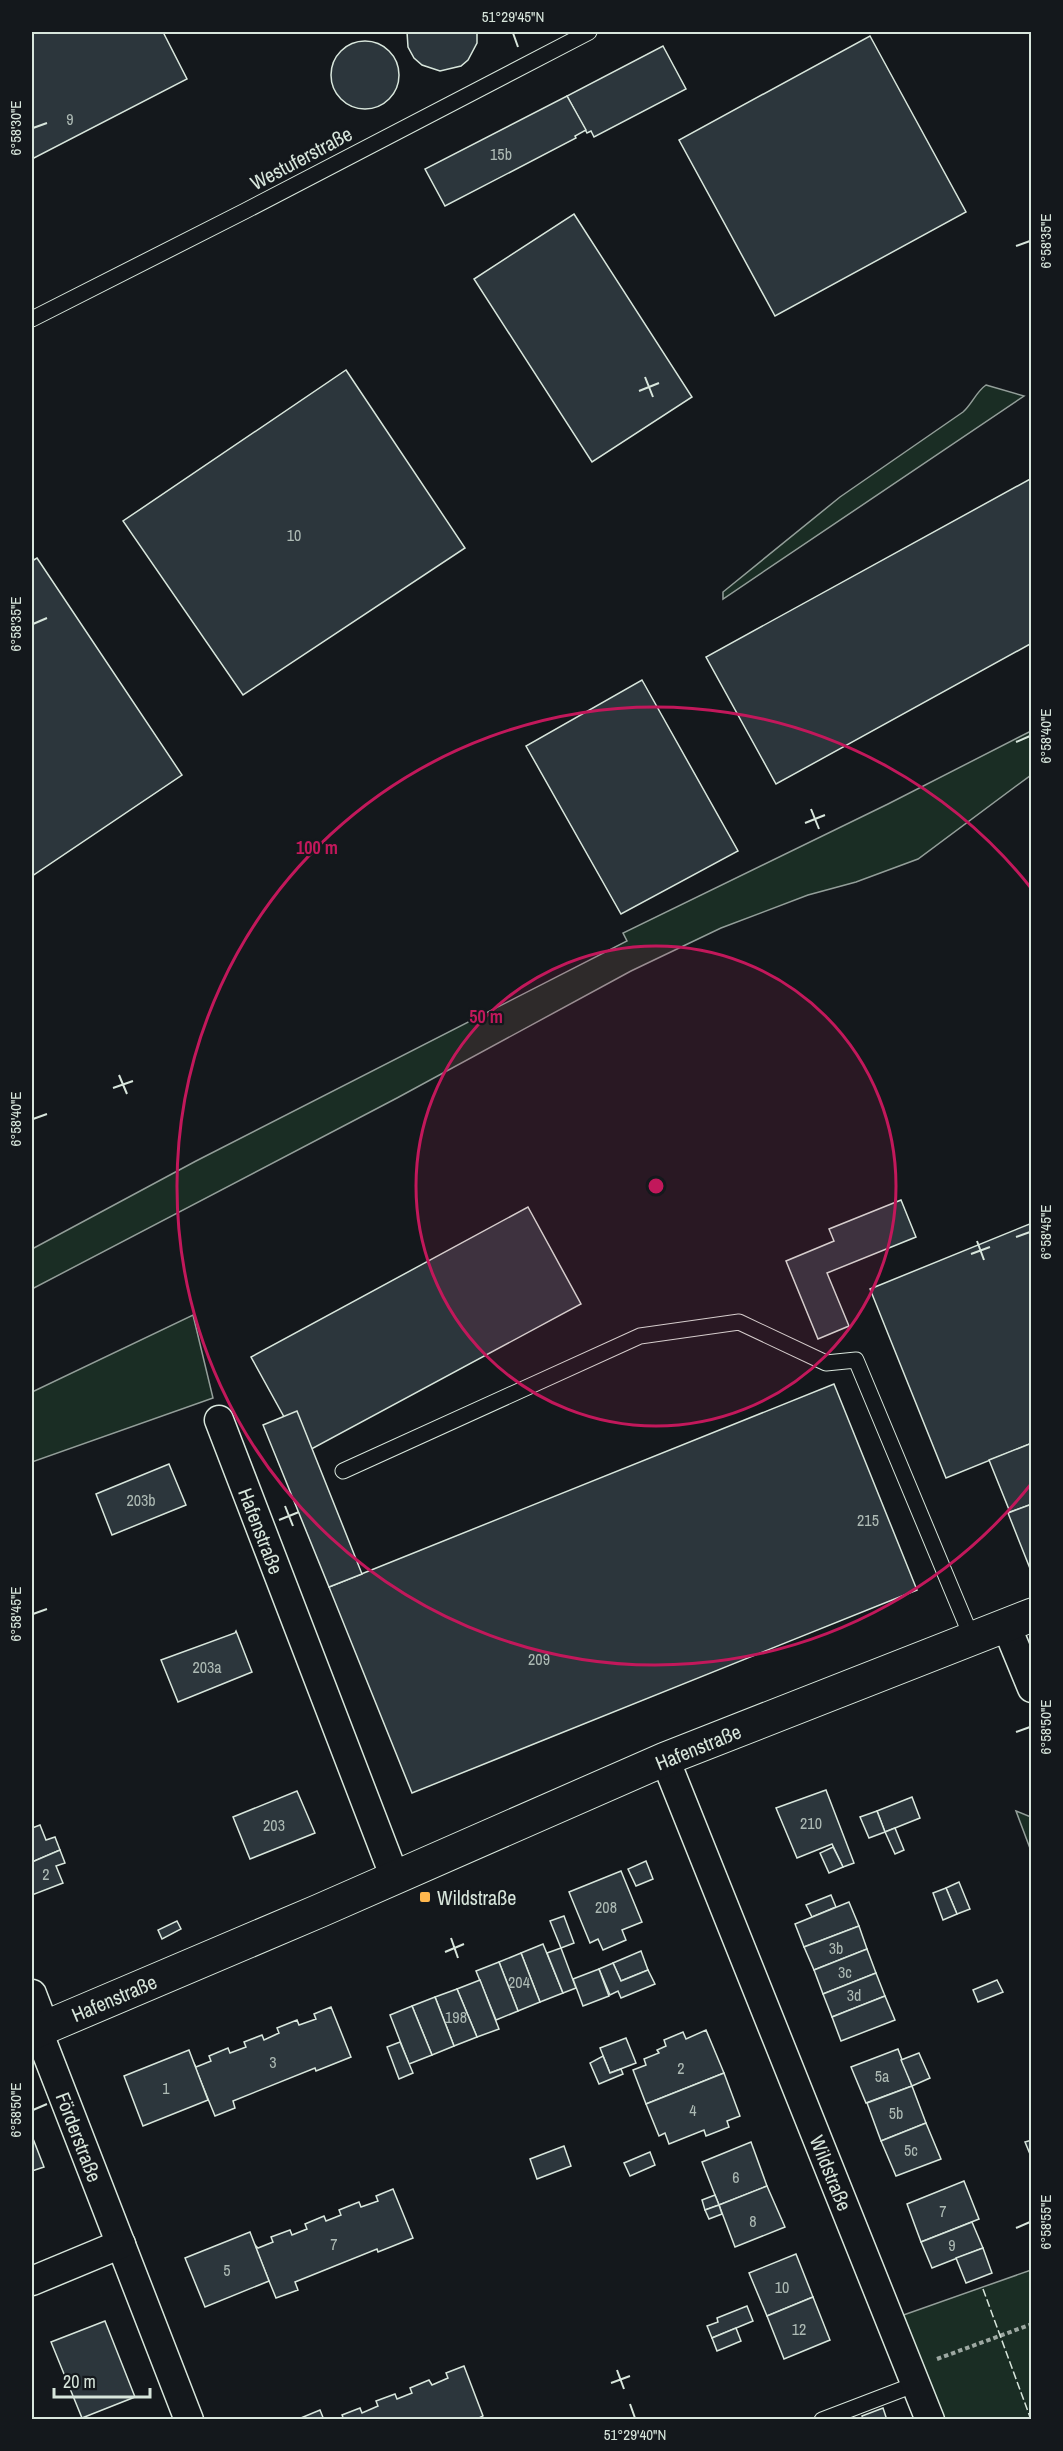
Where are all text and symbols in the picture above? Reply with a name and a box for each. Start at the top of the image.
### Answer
text: 51°29'45"N [482,6,544,27]
text: 6°58'30"E [5,100,26,156]
house number: 9 [66,108,74,130]
street label: Westuferstraße [245,120,357,196]
house number: 15b [490,143,512,165]
text: 6°58'35"E [1035,213,1056,269]
house number: 10 [287,524,301,546]
text: 6°58'35"E [5,596,26,652]
text: 6°58'40"E [1035,708,1056,764]
text: 100 m [296,835,338,860]
text: 50 m [469,1004,503,1029]
text: 6°58'40"E [5,1091,26,1147]
centre of rings [646,1176,666,1196]
text: 6°58'45"E [1035,1204,1056,1260]
street label: Hafenstraße [232,1484,290,1578]
house number: 203b [126,1489,156,1511]
house number: 215 [857,1509,879,1531]
text: 6°58'45"E [5,1586,26,1642]
house number: 209 [528,1648,550,1670]
house number: 203a [192,1656,222,1678]
text: 6°58'50"E [1035,1699,1056,1755]
street label: Hafenstraße [651,1718,745,1776]
house number: 210 [800,1812,822,1834]
house number: 203 [263,1814,285,1836]
house number: 2 [42,1863,50,1885]
place label: Wildstraße [437,1884,516,1911]
marker: Wildstraße [418,1890,432,1904]
house number: 208 [595,1896,617,1918]
house number: 3b [829,1937,843,1959]
house number: 3c [838,1961,852,1983]
street label: Hafenstraße [67,1968,161,2028]
house number: 204 [508,1971,530,1993]
house number: 3d [847,1984,861,2006]
house number: 198 [445,2006,467,2028]
house number: 3 [269,2051,277,2073]
house number: 2 [677,2057,685,2079]
house number: 5a [875,2065,890,2087]
house number: 1 [162,2077,170,2099]
text: 6°58'50"E [5,2082,26,2138]
street label: Förderstraße [50,2088,108,2186]
house number: 4 [689,2099,697,2121]
house number: 5b [889,2102,903,2124]
street label: Wildstraße [804,2131,858,2215]
house number: 5c [904,2139,918,2161]
house number: 6 [732,2166,740,2188]
text: 6°58'55"E [1035,2194,1056,2250]
house number: 7 [939,2200,947,2222]
house number: 8 [749,2210,757,2232]
house number: 7 [330,2233,338,2255]
house number: 9 [948,2234,956,2256]
house number: 5 [223,2259,231,2281]
house number: 10 [775,2276,789,2298]
house number: 12 [792,2318,806,2340]
scale bar [54,2361,150,2399]
text: 20 m [63,2369,96,2394]
text: 51°29'40"N [604,2424,666,2445]

